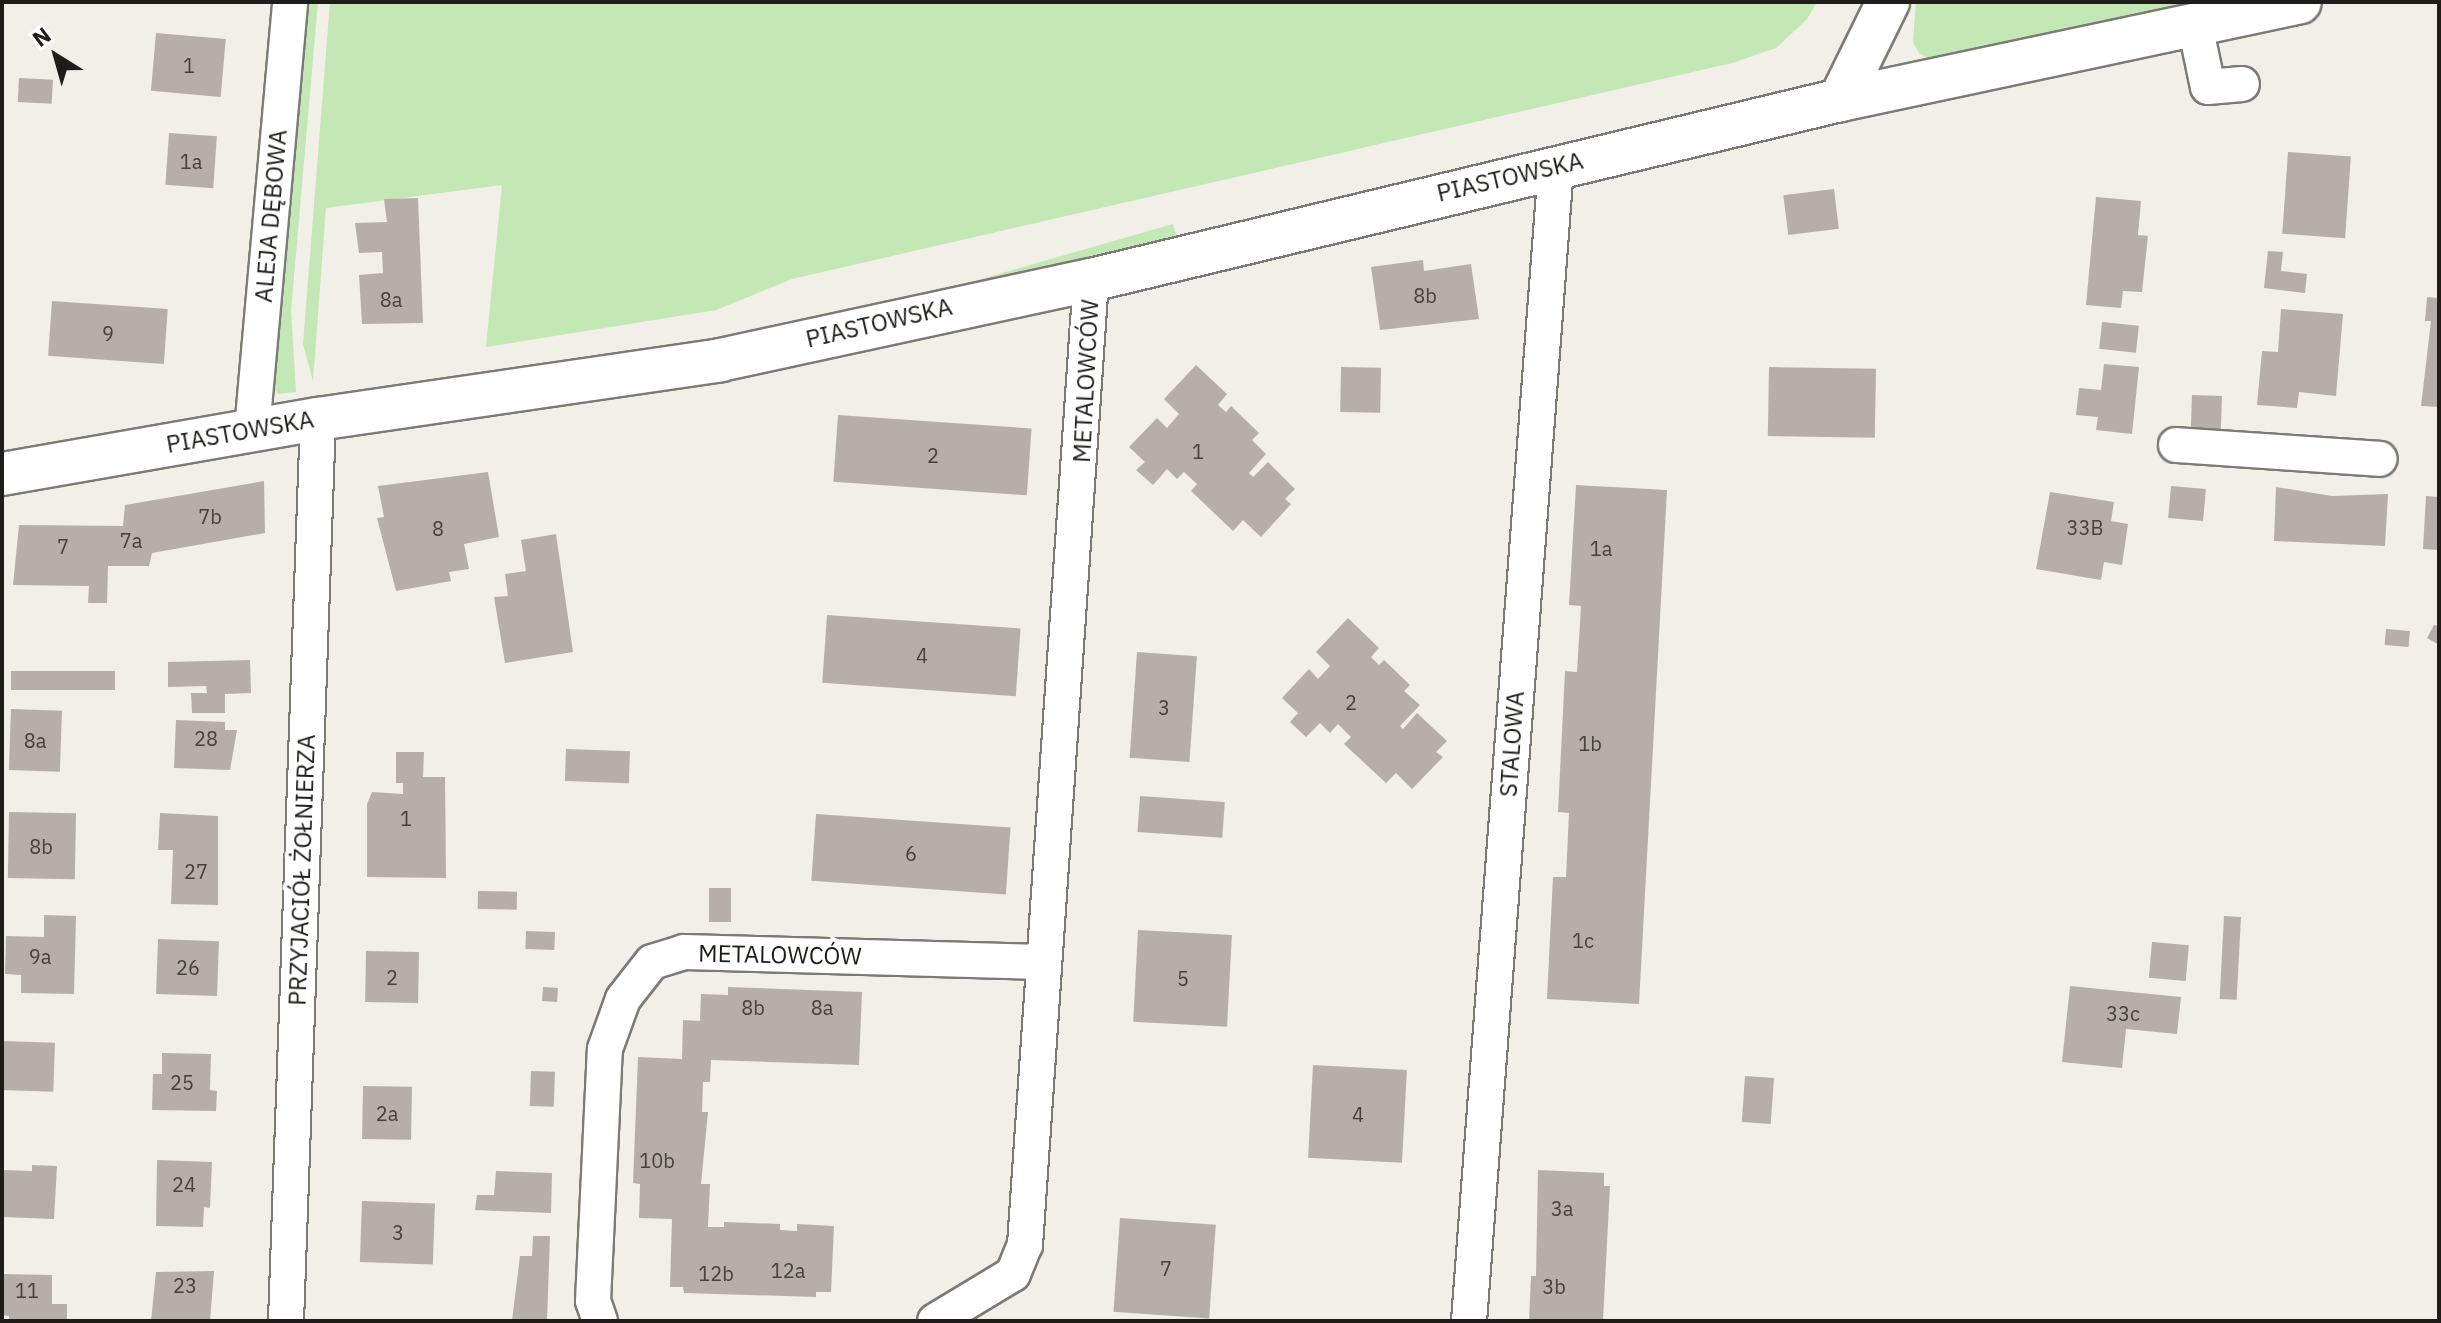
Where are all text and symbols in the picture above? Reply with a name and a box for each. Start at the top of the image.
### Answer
north arrow [16,16,96,96]
text: N [26,20,56,53]
house number: 1 [183,53,195,77]
street label: ALEJA DĘBOWA [249,128,293,304]
street label: PIASTOWSKA [1434,146,1586,208]
house number: 1a [180,149,202,173]
house number: 8b [1413,283,1437,307]
house number: 8a [380,287,402,311]
street label: PIASTOWSKA [803,292,955,354]
street label: METALOWCÓW [1067,299,1105,463]
house number: 9 [102,321,114,345]
street label: PIASTOWSKA [164,405,316,459]
house number: 1 [1192,439,1204,463]
house number: 2 [927,443,939,467]
house number: 7b [198,504,222,528]
house number: 33B [2066,515,2104,539]
house number: 8 [432,516,444,540]
house number: 7a [120,528,142,552]
house number: 7 [57,534,69,558]
house number: 1a [1590,536,1612,560]
house number: 4 [916,643,928,667]
house number: 2 [1345,690,1357,714]
street label: STALOWA [1494,690,1530,798]
house number: 3 [1158,695,1170,719]
house number: 28 [194,726,218,750]
house number: 8a [24,728,46,752]
house number: 1b [1578,731,1602,755]
street label: PRZYJACIÓŁ ŻOŁNIERZA [283,734,321,1006]
house number: 1 [400,806,412,830]
house number: 8b [29,834,53,858]
house number: 6 [905,841,917,865]
house number: 27 [184,859,208,883]
house number: 1c [1572,928,1594,952]
street label: METALOWCÓW [698,939,862,971]
house number: 9a [29,944,51,968]
house number: 26 [176,955,200,979]
house number: 2 [386,965,398,989]
house number: 5 [1177,966,1189,990]
house number: 8b [741,995,765,1019]
house number: 8a [811,995,833,1019]
house number: 33c [2106,1001,2140,1025]
house number: 25 [170,1070,194,1094]
house number: 2a [376,1101,398,1125]
house number: 4 [1352,1102,1364,1126]
house number: 10b [639,1148,675,1172]
house number: 24 [172,1172,196,1196]
house number: 3a [1551,1196,1573,1220]
house number: 3 [392,1220,404,1244]
house number: 7 [1160,1256,1172,1280]
house number: 12a [771,1258,805,1282]
house number: 12b [698,1261,734,1285]
house number: 23 [173,1273,197,1297]
house number: 3b [1542,1274,1566,1298]
house number: 11 [15,1278,39,1302]

